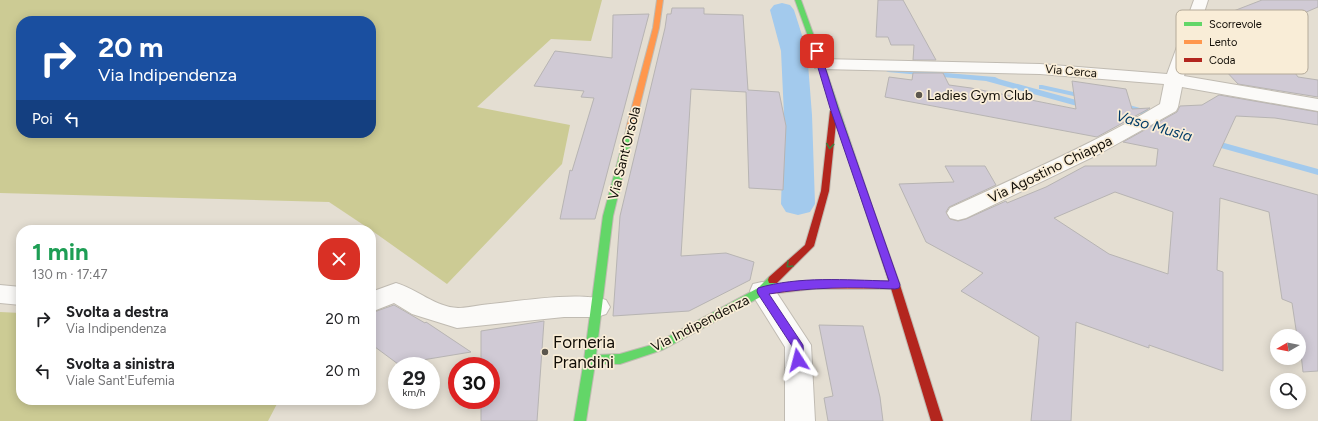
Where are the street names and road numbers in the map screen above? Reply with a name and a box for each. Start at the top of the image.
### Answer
street label: Via Cerca [1044,62,1098,80]
street label: Via Sant'Orsola [605,105,644,202]
street label: Via Agostino Chiappa [986,132,1115,207]
street label: Via Indipendenza [648,291,752,356]

